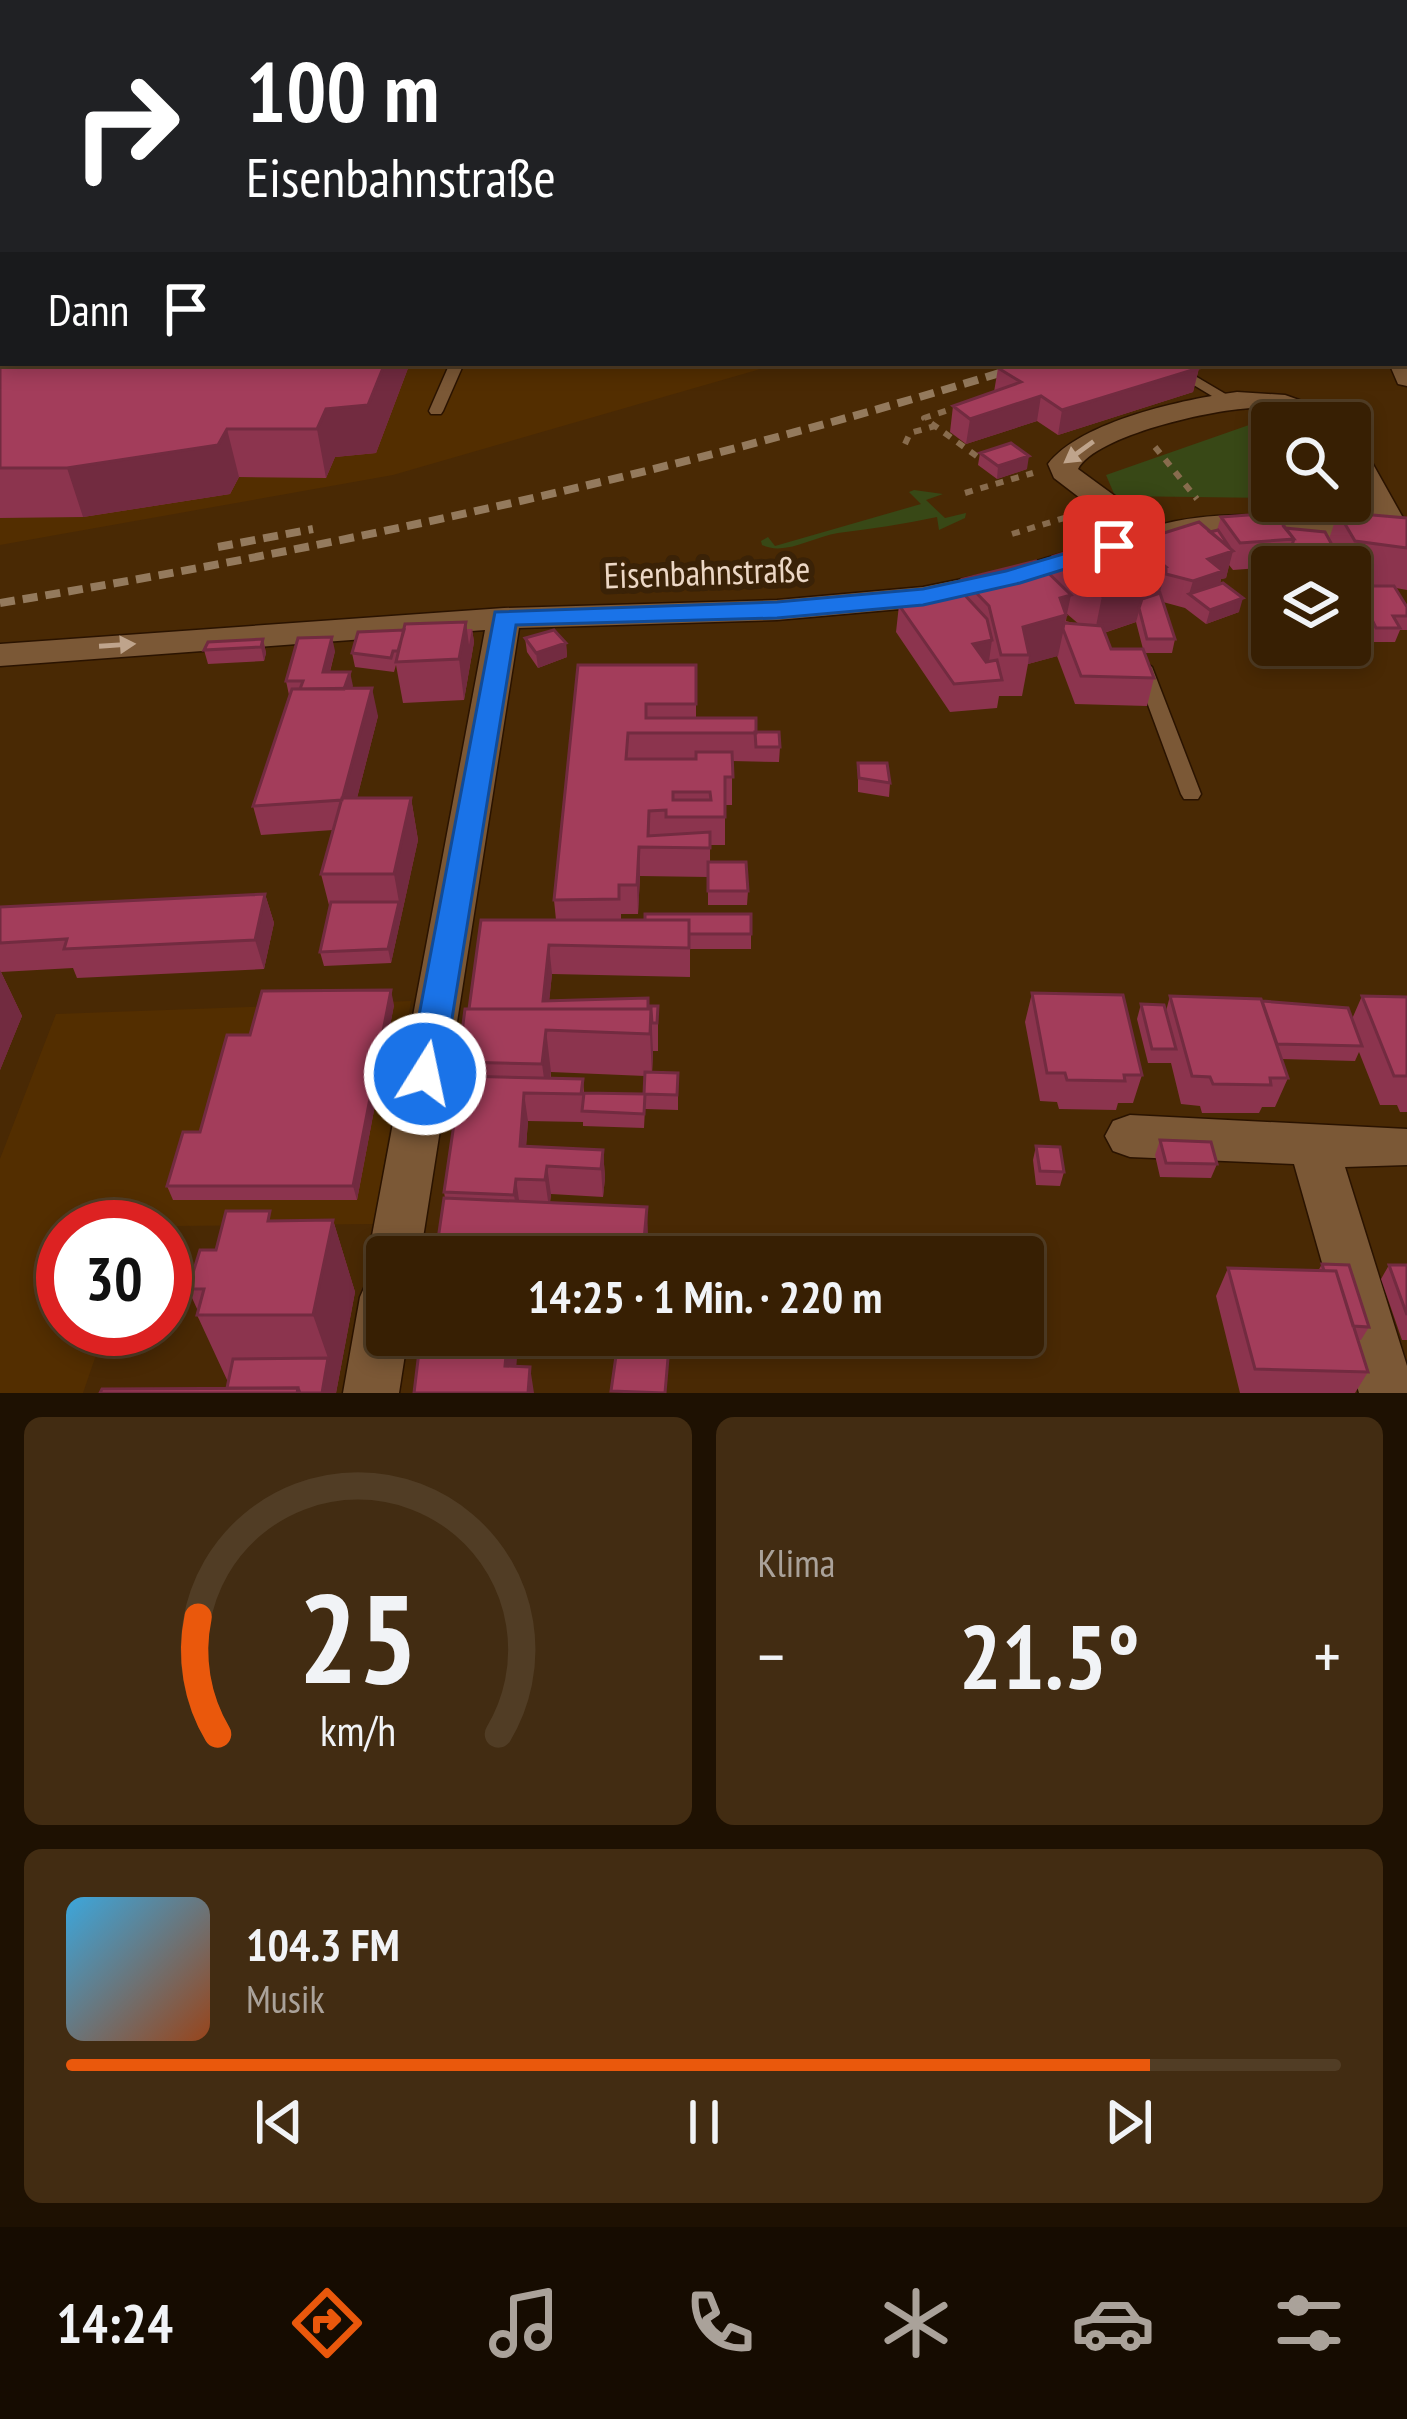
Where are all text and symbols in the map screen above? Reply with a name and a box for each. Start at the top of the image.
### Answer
text: 100 m [246,36,439,145]
icon: right [48,48,204,204]
text: Eisenbahnstraße [246,142,556,212]
icon: arrive [153,276,219,342]
text: Dann [48,280,129,338]
map controls [1251,402,1371,666]
button: search [1251,402,1371,522]
one-way arrow [1064,439,1095,463]
pin [1063,495,1165,597]
icon: arrive [1081,513,1147,579]
street label: Eisenbahnstraße [603,544,811,599]
button: layers [1251,546,1371,666]
one-way arrow [98,636,136,655]
position arrow [362,1011,488,1137]
speed limit sign: 30 [36,1200,192,1356]
text: 14:25 · 1 Min. · 220 m [528,1267,882,1325]
text: Klima [758,1537,835,1588]
text: 25 [298,1556,417,1717]
text: 21.5° [959,1597,1140,1714]
text: − [758,1613,785,1698]
text: + [1314,1613,1341,1698]
text: km/h [320,1702,396,1758]
text: 104.3 FM [246,1915,400,1973]
text: Musik [246,1973,325,2024]
icon: previous [246,2089,312,2155]
icon: pause [671,2089,737,2155]
icon: next [1096,2089,1162,2155]
icon: directions [285,2281,369,2365]
icon: music [482,2281,566,2365]
icon: phone [678,2281,762,2365]
icon: climate [874,2281,958,2365]
icon: car [1071,2281,1155,2365]
icon: filters [1267,2281,1351,2365]
text: 14:24 [56,2288,173,2358]

